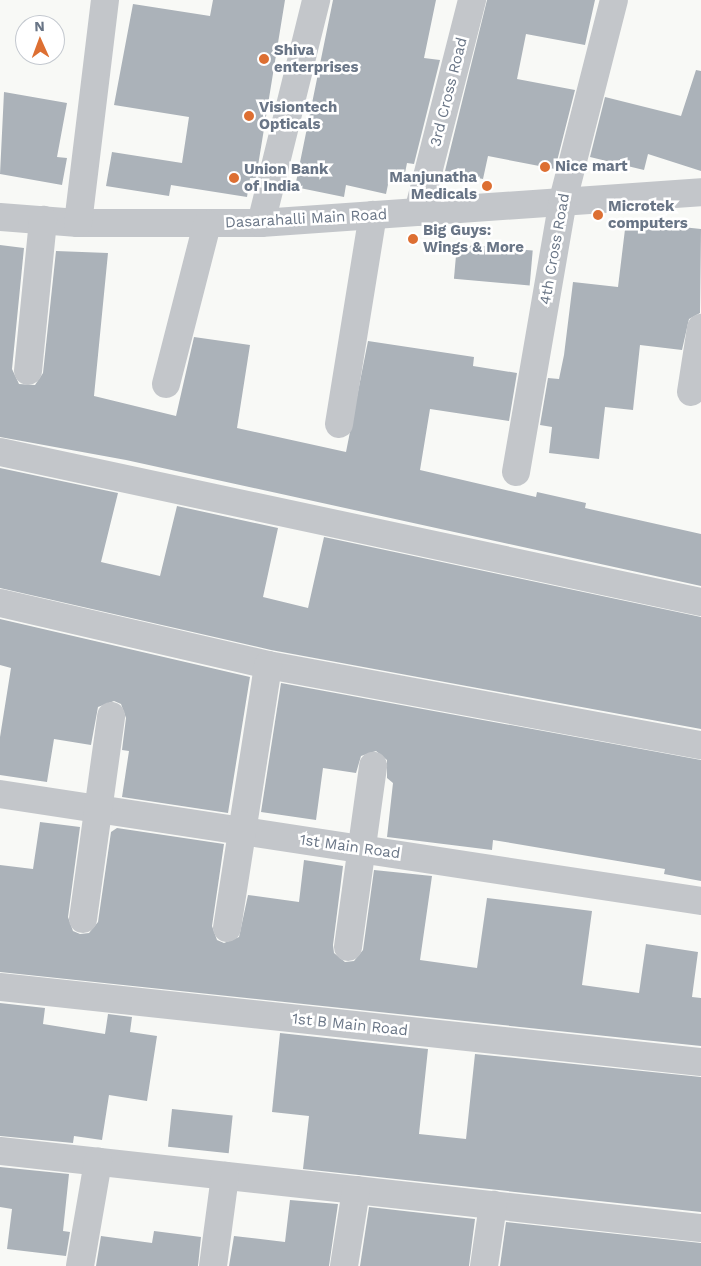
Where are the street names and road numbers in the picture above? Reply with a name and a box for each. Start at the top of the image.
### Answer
street label: 3rd Cross Road [427,36,471,148]
street label: 4th Cross Road [536,192,574,306]
street label: Dasarahalli Main Road [224,206,388,232]
street label: 1st Main Road [299,831,401,863]
street label: 1st B Main Road [291,1010,409,1040]

